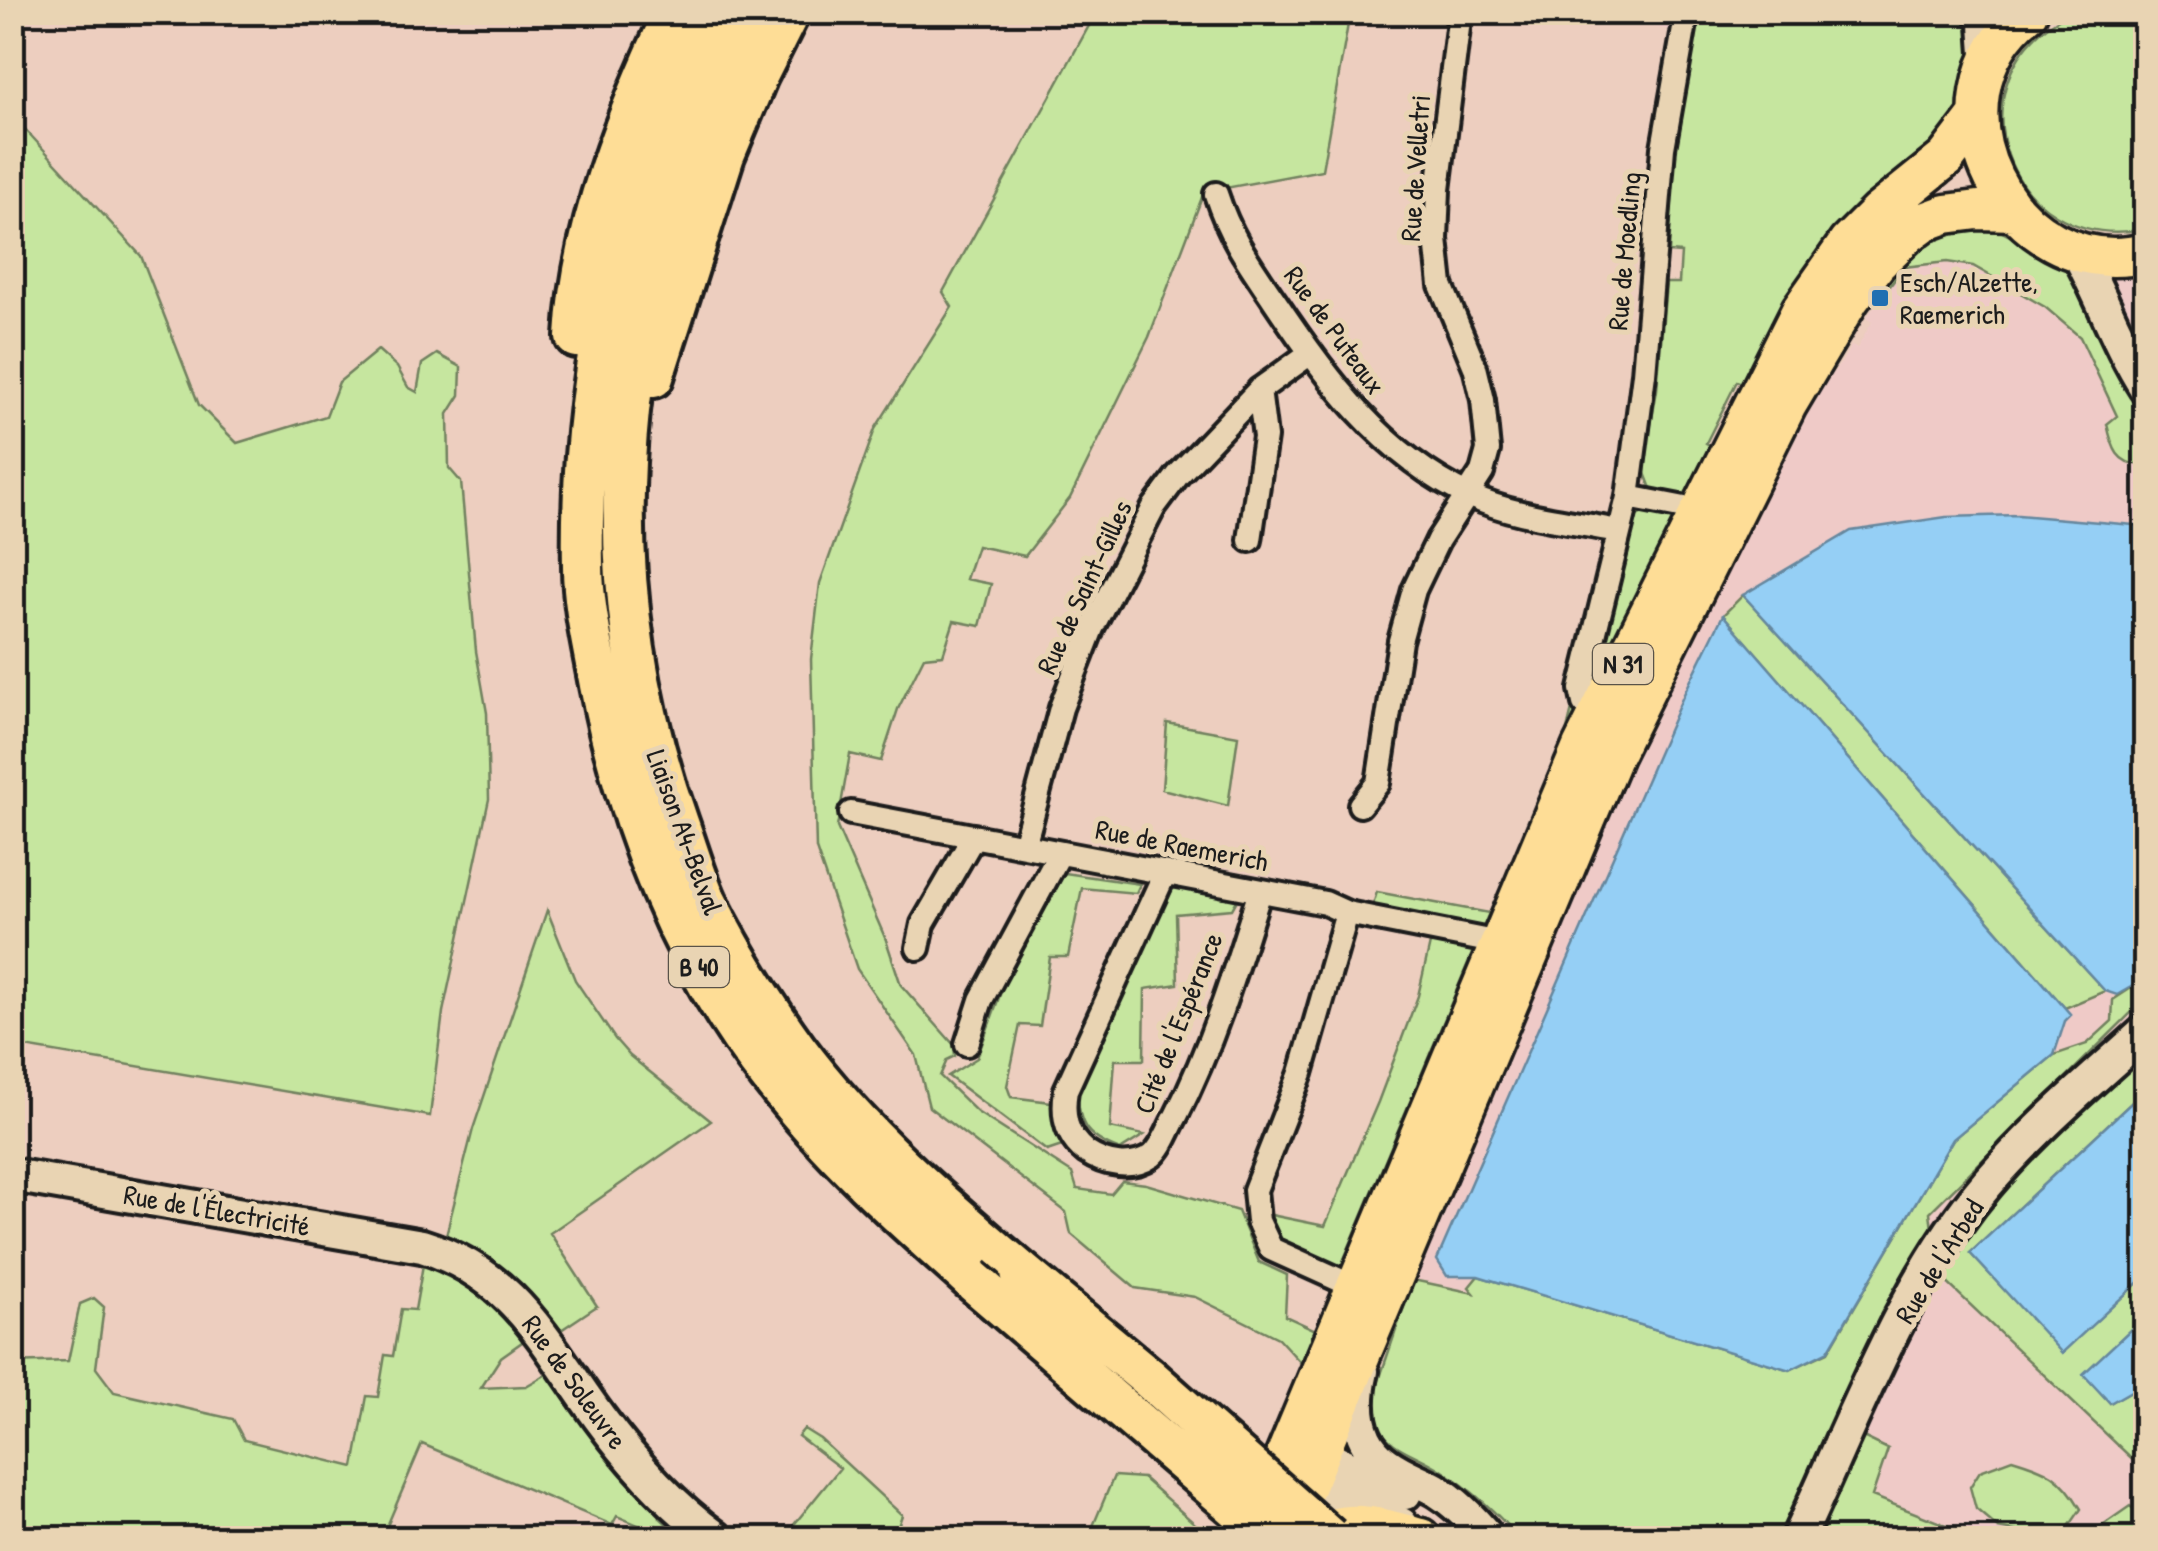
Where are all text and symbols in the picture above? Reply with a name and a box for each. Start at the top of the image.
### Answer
street label: Rue de Velletri [1391,93,1439,243]
street label: Rue de Moedling [1598,170,1650,332]
street label: Rue de Puteaux [1275,258,1395,402]
place label: Esch/Alzette, Raemerich [1900,263,2038,333]
marker: Esch/Alzette, Raemerich [1869,287,1891,309]
street label: Rue de Saint-Gilles [1027,494,1141,680]
road number: N 31 [1593,644,1653,684]
street label: Liaison A4-Belval [638,744,733,920]
street label: Rue de Raemerich [1093,810,1272,880]
street label: Cité de l'Espérance [1124,927,1232,1119]
road number: B 40 [669,947,729,987]
street label: Rue de l'Électricité [121,1175,313,1245]
street label: Rue de l'Arbed [1886,1191,1992,1330]
street label: Rue de Soleuvre [513,1307,637,1457]

